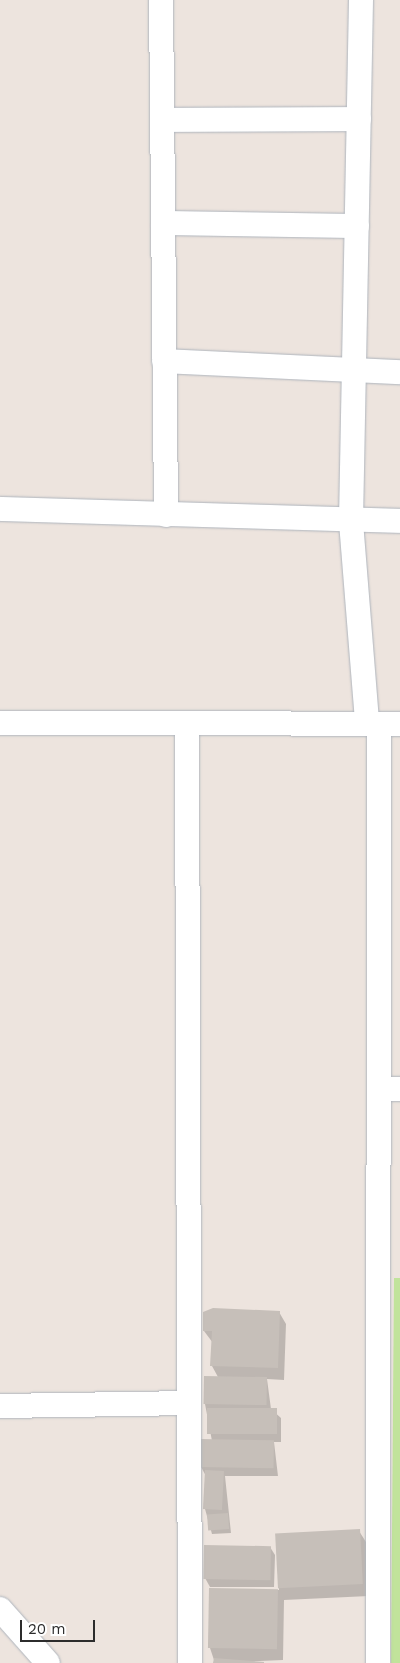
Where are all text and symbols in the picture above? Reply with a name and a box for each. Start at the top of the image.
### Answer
scale bar [22,1610,98,1642]
text: 20 m [28,1620,66,1638]

